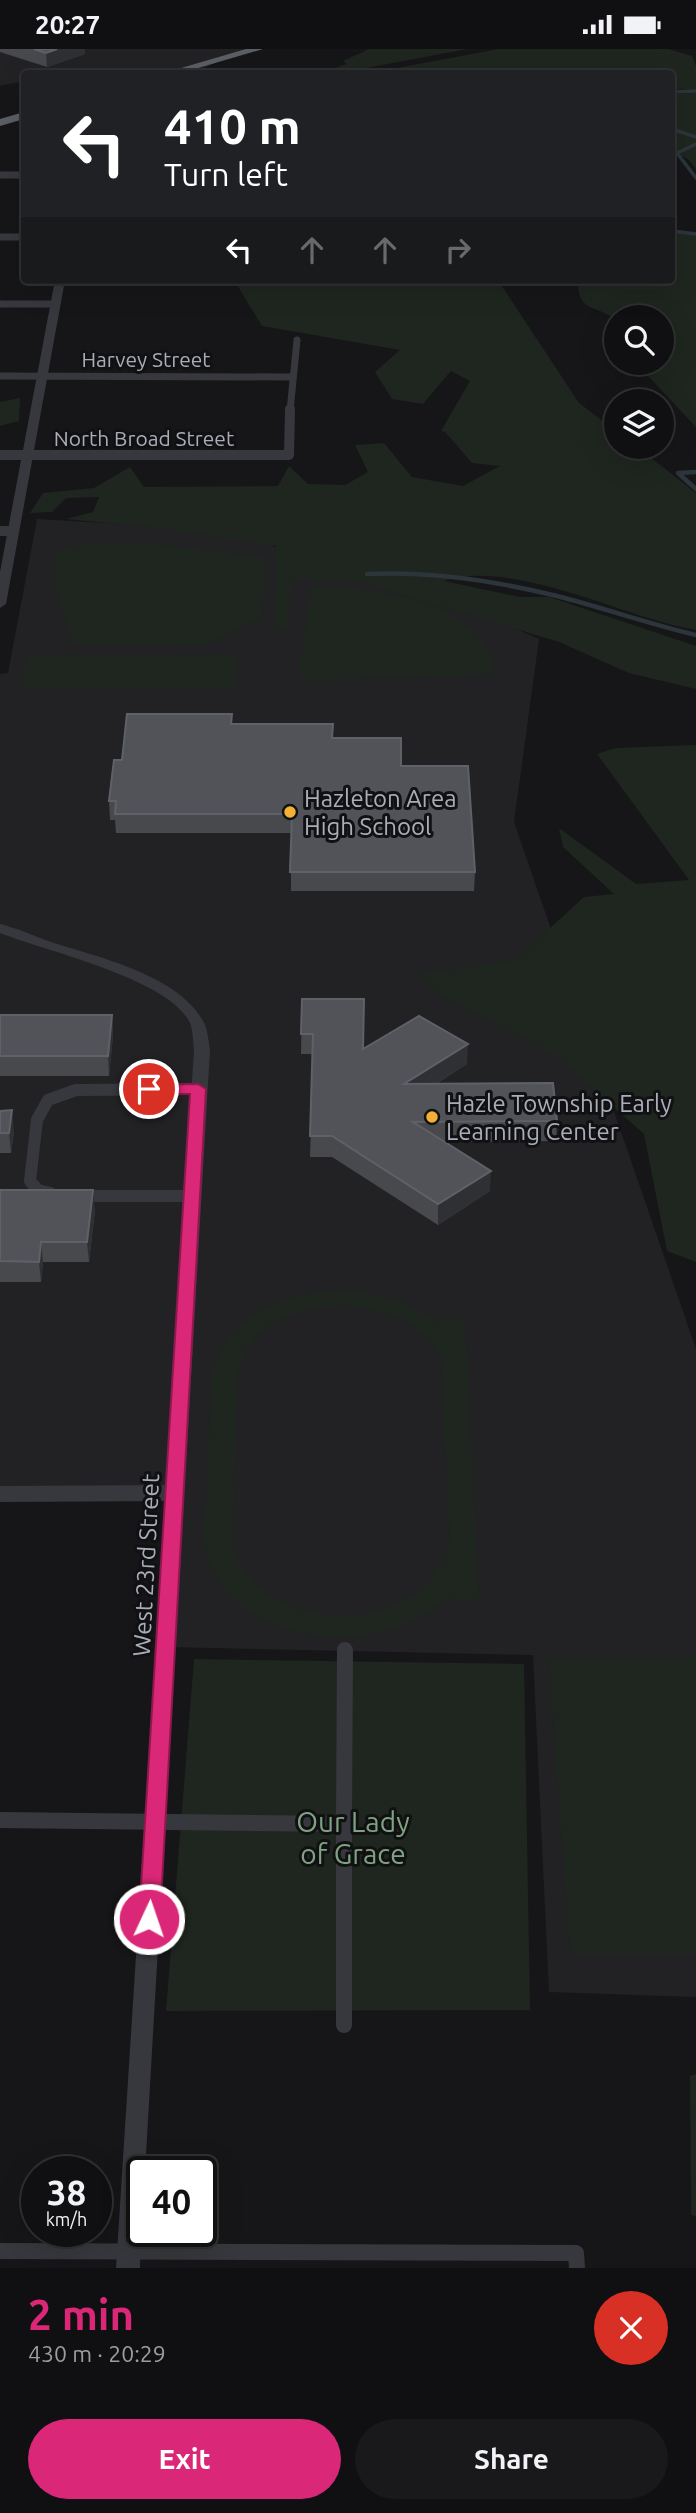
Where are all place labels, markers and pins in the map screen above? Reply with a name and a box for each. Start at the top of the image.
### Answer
place label: Hazleton Area High School [304,785,457,840]
marker: Hazleton Area High School [282,804,298,820]
pin [119,1059,179,1119]
place label: Hazle Township Early Learning Center [446,1090,672,1145]
marker: Hazle Township Early Learning Center [424,1109,440,1125]

